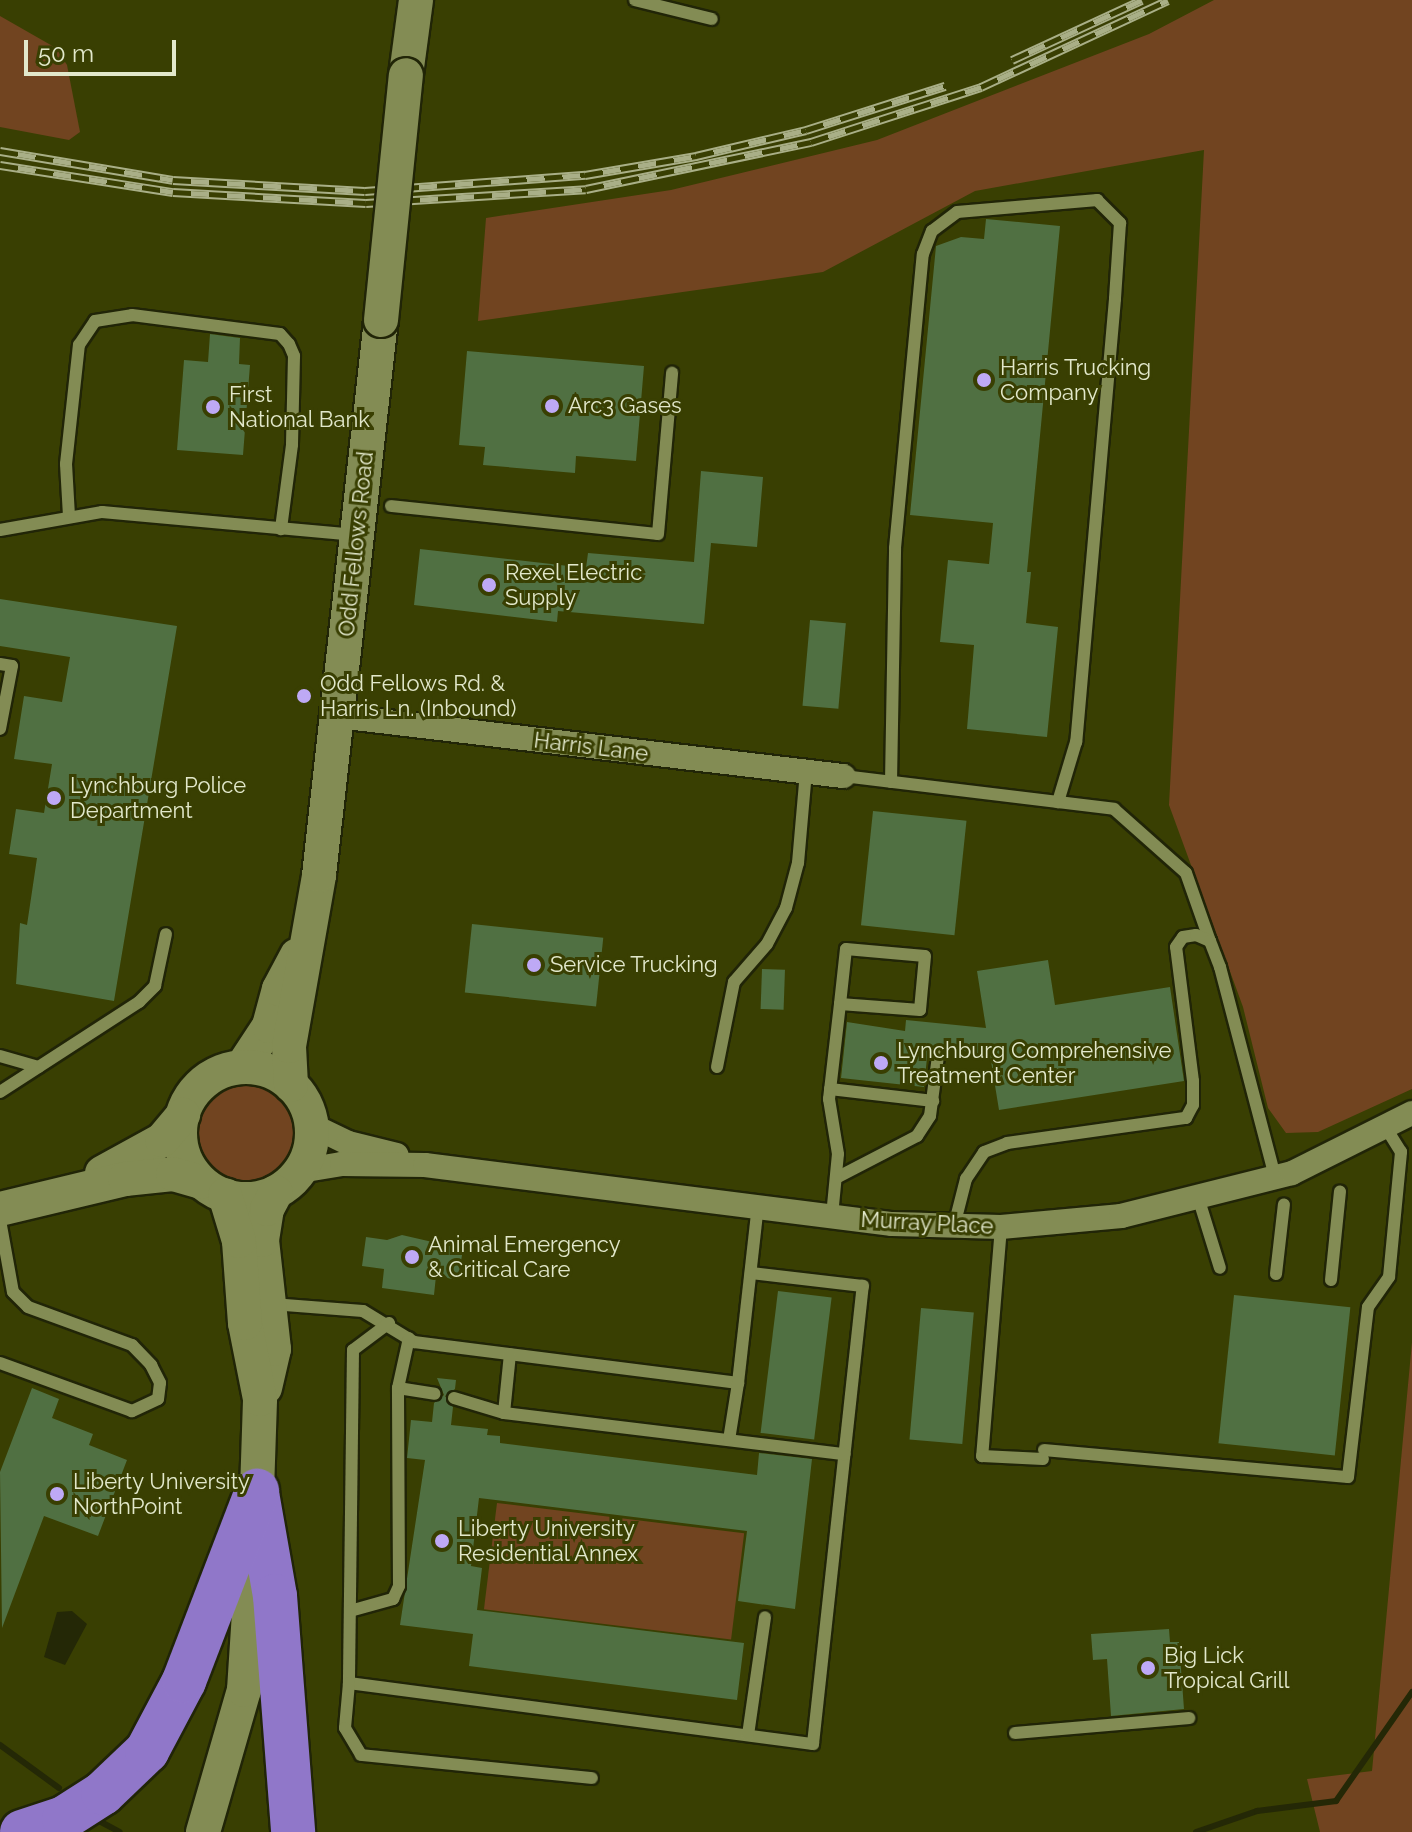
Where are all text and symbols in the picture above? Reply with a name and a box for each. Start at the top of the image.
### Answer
scale bar [28,24,180,74]
text: 50 m [38,39,94,68]
place label: Harris Trucking Company [1000,354,1152,406]
marker: Harris Trucking Company [975,371,993,389]
place label: First National Bank [229,381,371,432]
place label: Arc3 Gases [568,393,682,419]
marker: Arc3 Gases [543,397,561,415]
marker: First National Bank [204,398,222,416]
street label: Odd Fellows Road [333,450,379,638]
place label: Rexel Electric Supply [505,559,643,610]
marker: Rexel Electric Supply [480,576,498,594]
place label: Odd Fellows Rd. & Harris Ln. (Inbound) [320,670,516,722]
marker: Odd Fellows Rd. & Harris Ln. (Inbound) [295,687,313,705]
street label: Harris Lane [532,727,650,767]
place label: Lynchburg Police Department [70,772,246,824]
marker: Lynchburg Police Department [45,789,63,807]
place label: Service Trucking [550,952,718,978]
marker: Service Trucking [525,956,543,974]
place label: Lynchburg Comprehensive Treatment Center [897,1037,1171,1088]
marker: Lynchburg Comprehensive Treatment Center [872,1054,890,1072]
street label: Murray Place [860,1206,994,1240]
place label: Animal Emergency & Critical Care [428,1231,621,1282]
marker: Animal Emergency & Critical Care [403,1248,421,1266]
place label: Liberty University NorthPoint [73,1468,251,1520]
marker: Liberty University NorthPoint [48,1485,66,1503]
place label: Liberty University Residential Annex [458,1515,639,1566]
marker: Liberty University Residential Annex [433,1532,451,1550]
place label: Big Lick Tropical Grill [1164,1642,1290,1694]
marker: Big Lick Tropical Grill [1139,1659,1157,1677]

